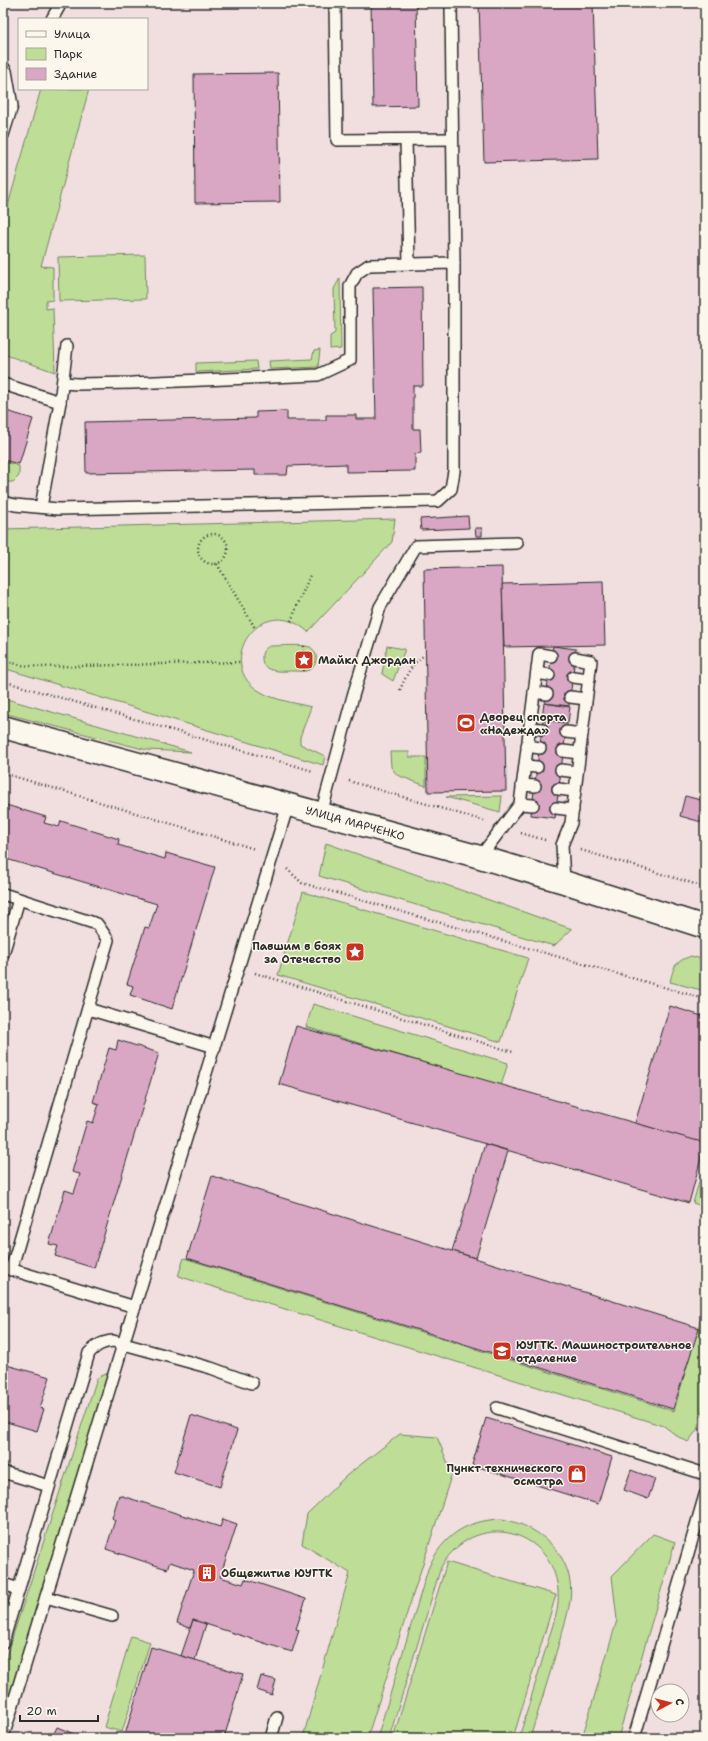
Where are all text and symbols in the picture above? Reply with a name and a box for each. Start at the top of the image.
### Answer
legend [18,18,148,90]
text: Улица [54,26,91,42]
text: Парк [54,46,83,62]
text: Здание [54,66,98,82]
place icon: Майкл Джордан [293,649,315,671]
place label: Майкл Джордан [318,653,416,668]
place label: Дворец спорта «Надежда» [480,710,567,738]
sports icon: Дворец спорта «Надежда» [455,712,477,734]
street label: УЛИЦА МАРЧЕНКО [304,803,406,844]
place label: Павшим в боях за Отечество [252,939,341,967]
place icon: Павшим в боях за Отечество [344,941,366,963]
place label: ЮУГТК. Машиностроительное отделение [516,1338,692,1366]
school or university icon: ЮУГТК. Машиностроительное отделение [491,1340,513,1362]
place label: Пункт технического осмотра [446,1461,563,1489]
shop icon: Пункт технического осмотра [566,1463,588,1485]
building icon: Общежитие ЮУГТК [196,1562,218,1584]
place label: Общежитие ЮУГТК [221,1566,333,1581]
north arrow [650,1683,690,1723]
scale bar [20,1697,98,1723]
text: С [672,1698,687,1706]
text: 20 m [26,1703,57,1719]

